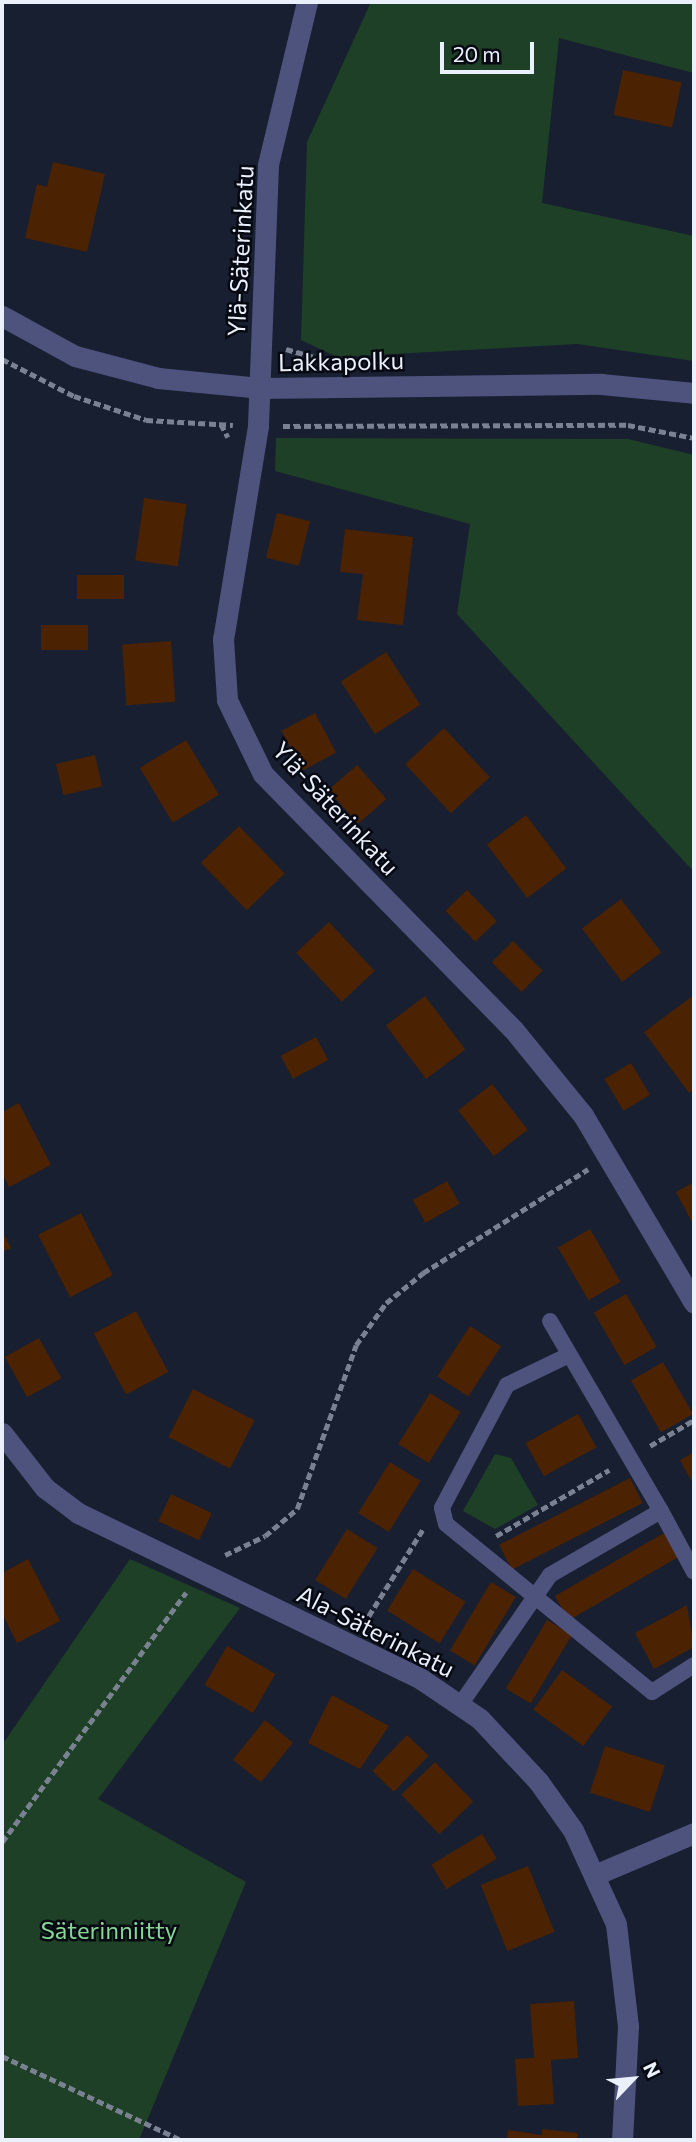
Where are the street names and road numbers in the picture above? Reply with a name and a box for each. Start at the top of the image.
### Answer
street label: Ylä-Säterinkatu [221,165,259,337]
street label: Lakkapolku [278,346,404,376]
street label: Ylä-Säterinkatu [267,735,405,881]
street label: Ala-Säterinkatu [293,1579,459,1683]

